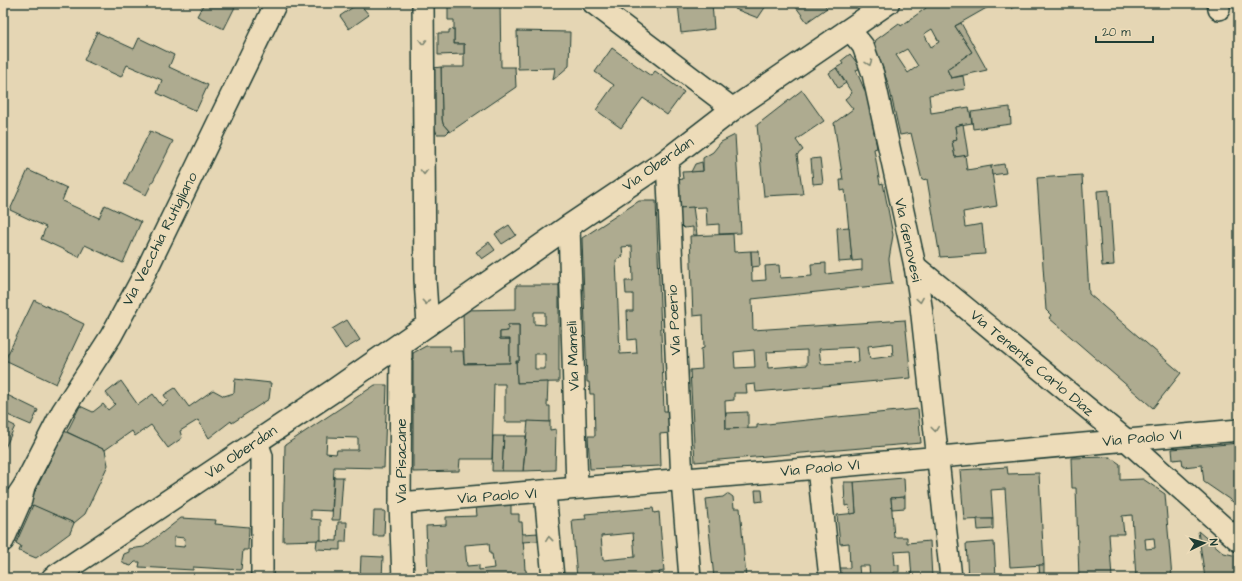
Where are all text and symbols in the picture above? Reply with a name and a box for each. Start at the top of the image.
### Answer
scale bar [1096,18,1153,44]
text: 20 m [1102,24,1131,41]
one-way arrow [419,39,427,45]
one-way arrow [865,60,873,67]
street label: Via Oberdan [618,131,698,196]
street label: Via Vecchia Rutigliano [117,168,204,310]
one-way arrow [420,169,428,175]
street label: Via Genovesi [889,196,927,285]
street label: Via Poerio [662,284,686,356]
one-way arrow [915,297,924,303]
one-way arrow [422,299,431,305]
street label: Via Tenente Carlo Diaz [965,305,1099,422]
street label: Via Mameli [561,320,585,391]
street label: Via Pisacane [391,418,412,504]
street label: Via Oberdan [201,420,282,484]
street label: Via Paolo VI [1102,424,1182,452]
one-way arrow [931,426,940,432]
street label: Via Paolo VI [780,454,860,482]
street label: Via Paolo VI [457,483,537,509]
north arrow [1184,523,1224,563]
one-way arrow [545,536,554,542]
text: N [1206,538,1221,546]

